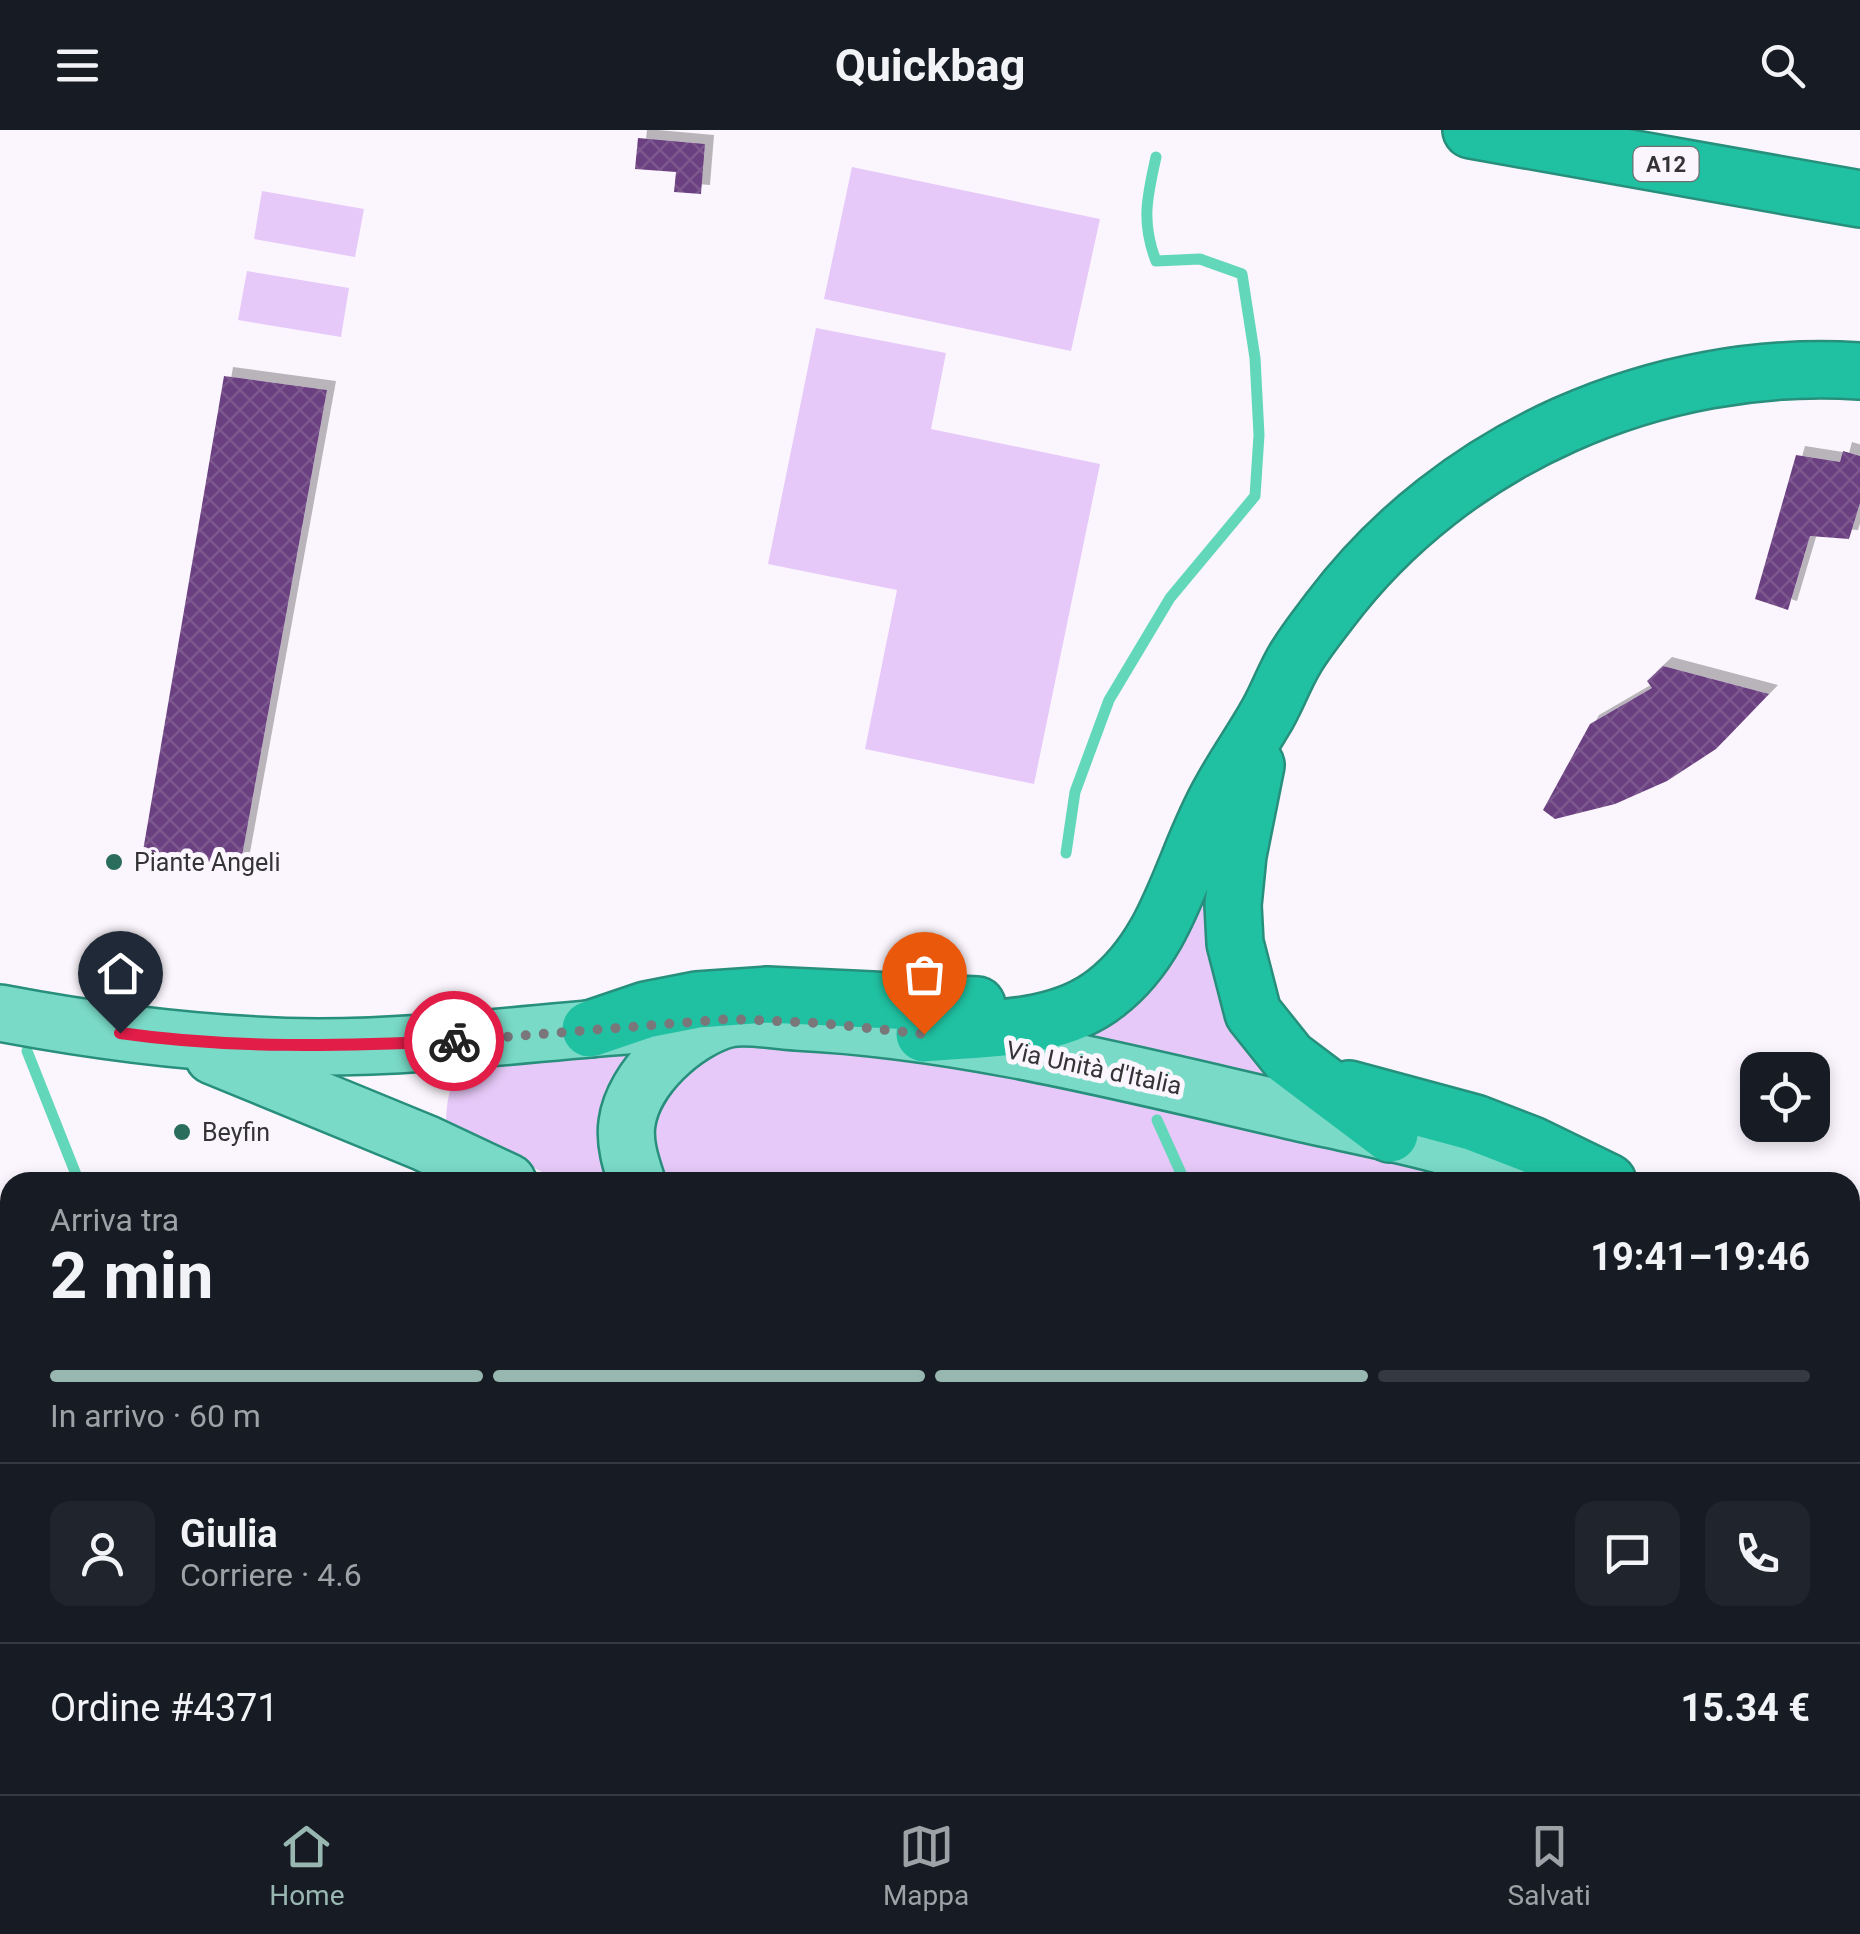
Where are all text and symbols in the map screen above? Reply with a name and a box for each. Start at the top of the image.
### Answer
icon: menu [50,38,105,93]
icon: search [1755,38,1810,93]
text: Quickbag [835,39,1025,92]
road number: A12 [1634,147,1698,181]
place label: Piante Angeli [134,848,280,877]
marker: Piante Angeli [103,851,125,873]
pin [78,931,163,1034]
pin [882,932,967,1035]
icon: home [93,946,148,1001]
icon: bag [897,947,952,1002]
courier [404,991,504,1091]
icon: bike [427,1014,482,1069]
street label: Via Unità d'Italia [1004,1035,1184,1101]
map controls [1740,1052,1830,1142]
button: locate [1740,1052,1830,1142]
place label: Beyfin [202,1118,270,1147]
marker: Beyfin [171,1121,193,1143]
text: Arriva tra [50,1201,179,1239]
text: 19:41–19:46 [1590,1235,1810,1279]
text: 2 min [50,1238,213,1314]
text: In arrivo · 60 m [50,1397,261,1435]
button: person [50,1501,155,1606]
button: chat [1575,1501,1680,1606]
button: phone [1705,1501,1810,1606]
text: Giulia [180,1512,278,1556]
text: Corriere · 4.6 [180,1556,362,1594]
text: Ordine #4371 [50,1686,279,1730]
text: 15.34 € [1681,1686,1810,1730]
tab: Home [269,1819,345,1912]
tab: Mappa [883,1819,969,1912]
tab: Salvati [1508,1819,1591,1912]

